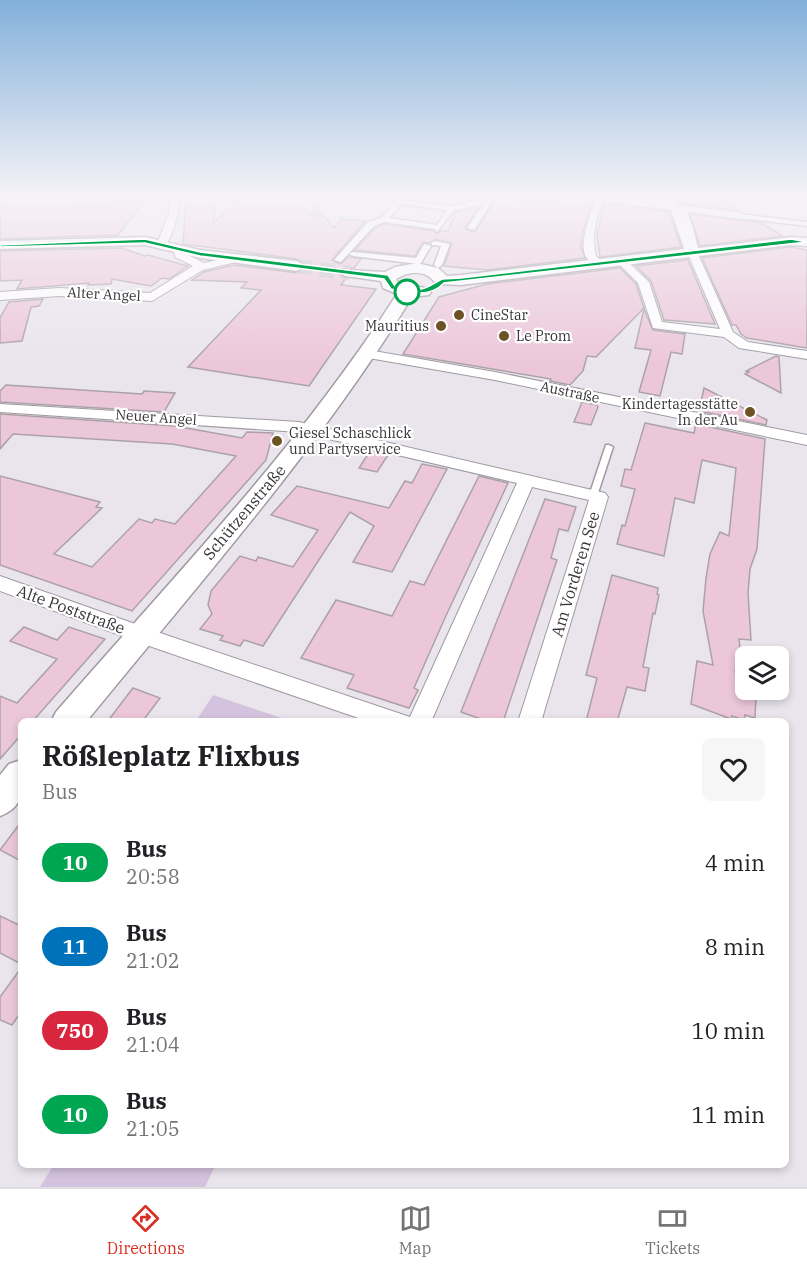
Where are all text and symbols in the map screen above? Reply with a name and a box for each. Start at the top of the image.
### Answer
unlabelled marker [394,279,420,305]
street label: Alter Angel [67,283,141,305]
place label: CineStar [471,306,529,324]
marker: CineStar [452,308,466,322]
place label: Mauritius [365,317,429,335]
marker: Mauritius [434,319,448,333]
place label: Le Prom [516,327,571,345]
marker: Le Prom [497,329,511,343]
street label: Austraße [539,377,601,407]
place label: Kindertagesstätte In der Au [622,395,738,429]
street label: Neuer Angel [115,405,197,429]
marker: Kindertagesstätte In der Au [743,405,757,419]
place label: Giesel Schaschlick und Partyservice [289,424,412,458]
marker: Giesel Schaschlick und Partyservice [270,434,284,448]
street label: Schützenstraße [198,460,290,564]
street label: Am Vorderen See [546,509,604,639]
street label: Alte Poststraße [14,580,128,638]
map controls [735,646,789,700]
button: layers [735,646,789,700]
text: Rößleplatz Flixbus [42,737,300,774]
button: heart [702,738,765,801]
text: Bus [42,778,77,805]
text: Bus [126,834,167,863]
text: 10 [62,848,88,876]
text: 4 min [705,848,765,877]
text: 20:58 [126,863,180,890]
text: Bus [126,918,167,947]
text: 11 [62,932,88,960]
text: 8 min [705,932,765,961]
text: 21:02 [126,947,180,974]
text: Bus [126,1002,167,1031]
text: 750 [56,1016,94,1044]
text: 10 min [692,1016,765,1045]
text: 21:04 [126,1031,180,1058]
text: Bus [126,1086,167,1115]
text: 10 [62,1100,88,1128]
text: 11 min [692,1100,765,1129]
text: 21:05 [126,1115,180,1142]
tab: Directions [107,1202,185,1258]
tab: Map [399,1202,432,1258]
tab: Tickets [645,1202,700,1258]

